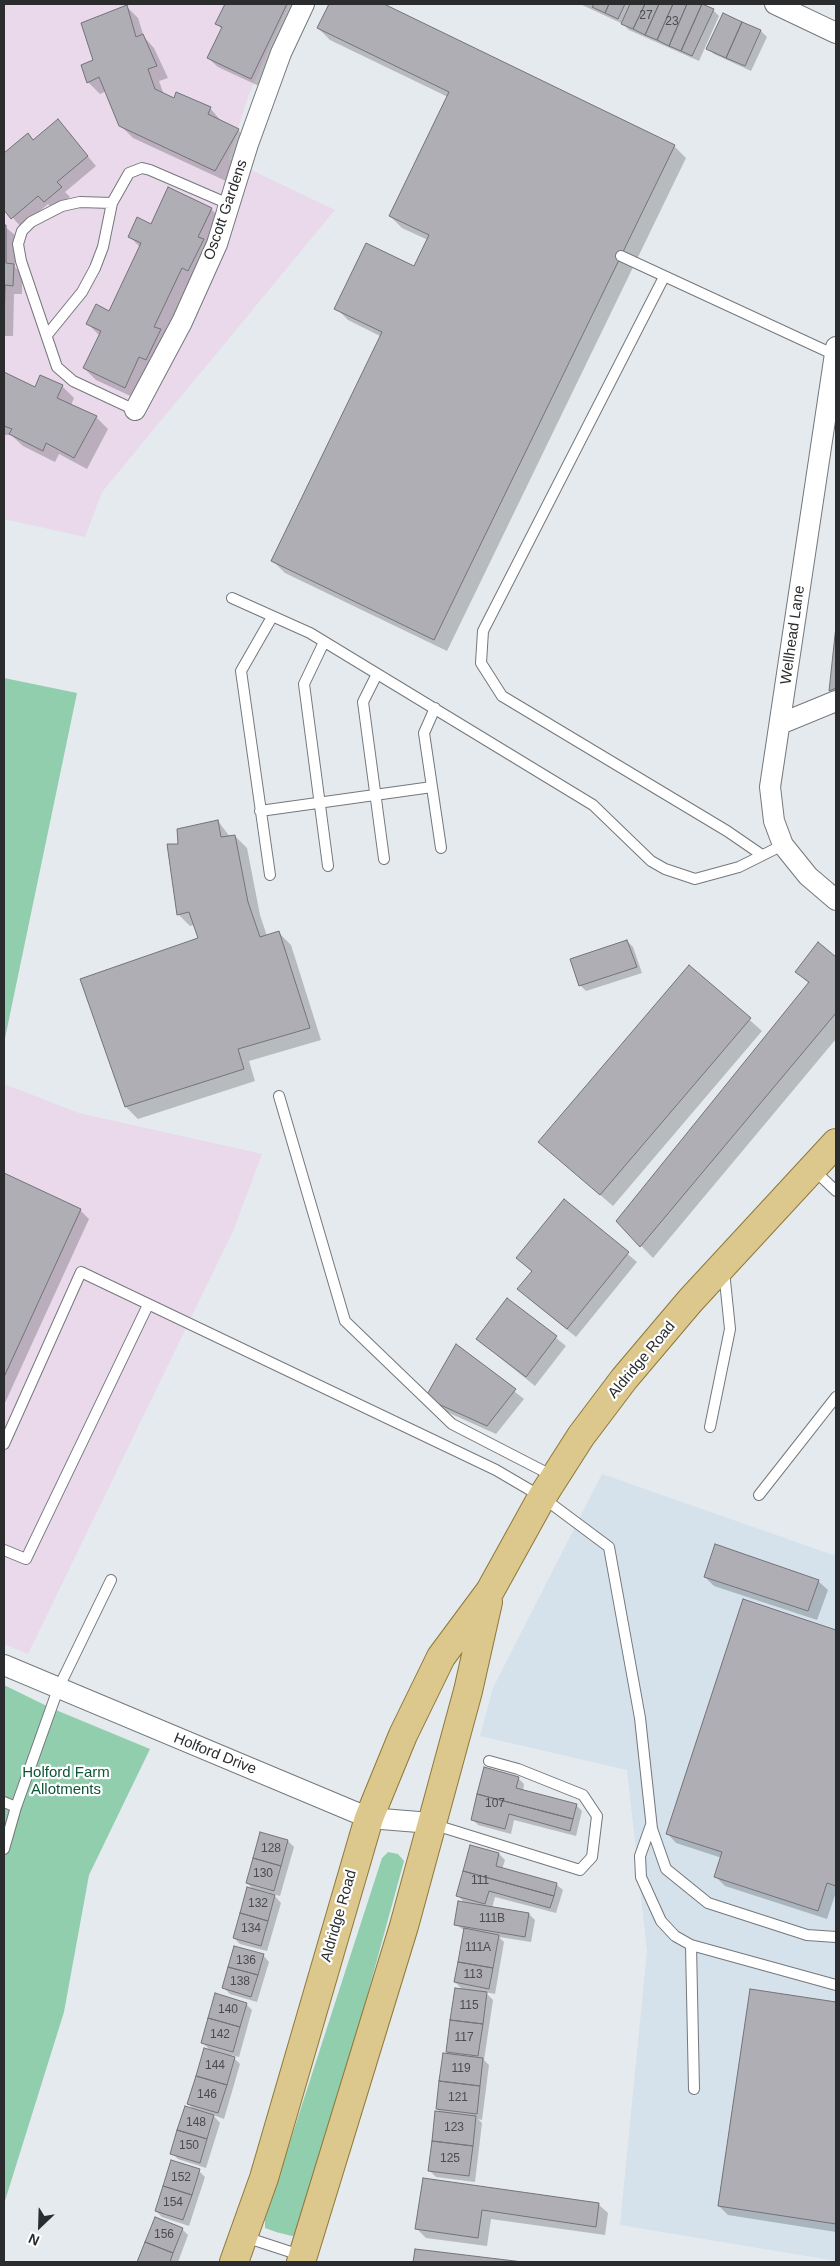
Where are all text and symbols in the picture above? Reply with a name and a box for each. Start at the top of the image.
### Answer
house number: 27 [639,9,653,23]
house number: 23 [665,15,679,29]
street label: Oscott Gardens [200,157,252,263]
street label: Wellhead Lane [777,584,809,686]
street label: Aldridge Road [605,1318,679,1402]
street label: Holford Drive [171,1729,259,1779]
park label: Holford Farm Allotments [22,1764,110,1799]
house number: 107 [485,1797,505,1811]
house number: 128 [261,1842,281,1856]
house number: 130 [253,1867,273,1881]
street label: Aldridge Road [317,1868,361,1964]
house number: 111 [471,1874,489,1888]
house number: 132 [248,1897,268,1911]
house number: 111B [479,1912,505,1926]
house number: 134 [241,1922,261,1936]
house number: 111A [465,1941,491,1955]
house number: 136 [236,1954,256,1968]
house number: 113 [463,1968,483,1982]
house number: 138 [230,1975,250,1989]
house number: 115 [459,1999,479,2013]
house number: 140 [218,2003,238,2017]
house number: 142 [210,2028,230,2042]
house number: 117 [454,2031,474,2045]
house number: 144 [205,2059,225,2073]
house number: 119 [451,2062,471,2076]
house number: 146 [197,2088,217,2102]
house number: 121 [448,2091,468,2105]
house number: 148 [186,2116,206,2130]
house number: 123 [444,2121,464,2135]
house number: 150 [179,2139,199,2153]
house number: 125 [440,2152,460,2166]
house number: 152 [171,2171,191,2185]
house number: 154 [163,2196,183,2210]
north arrow [15,2201,65,2251]
house number: 156 [154,2228,174,2242]
text: N [26,2230,42,2249]

